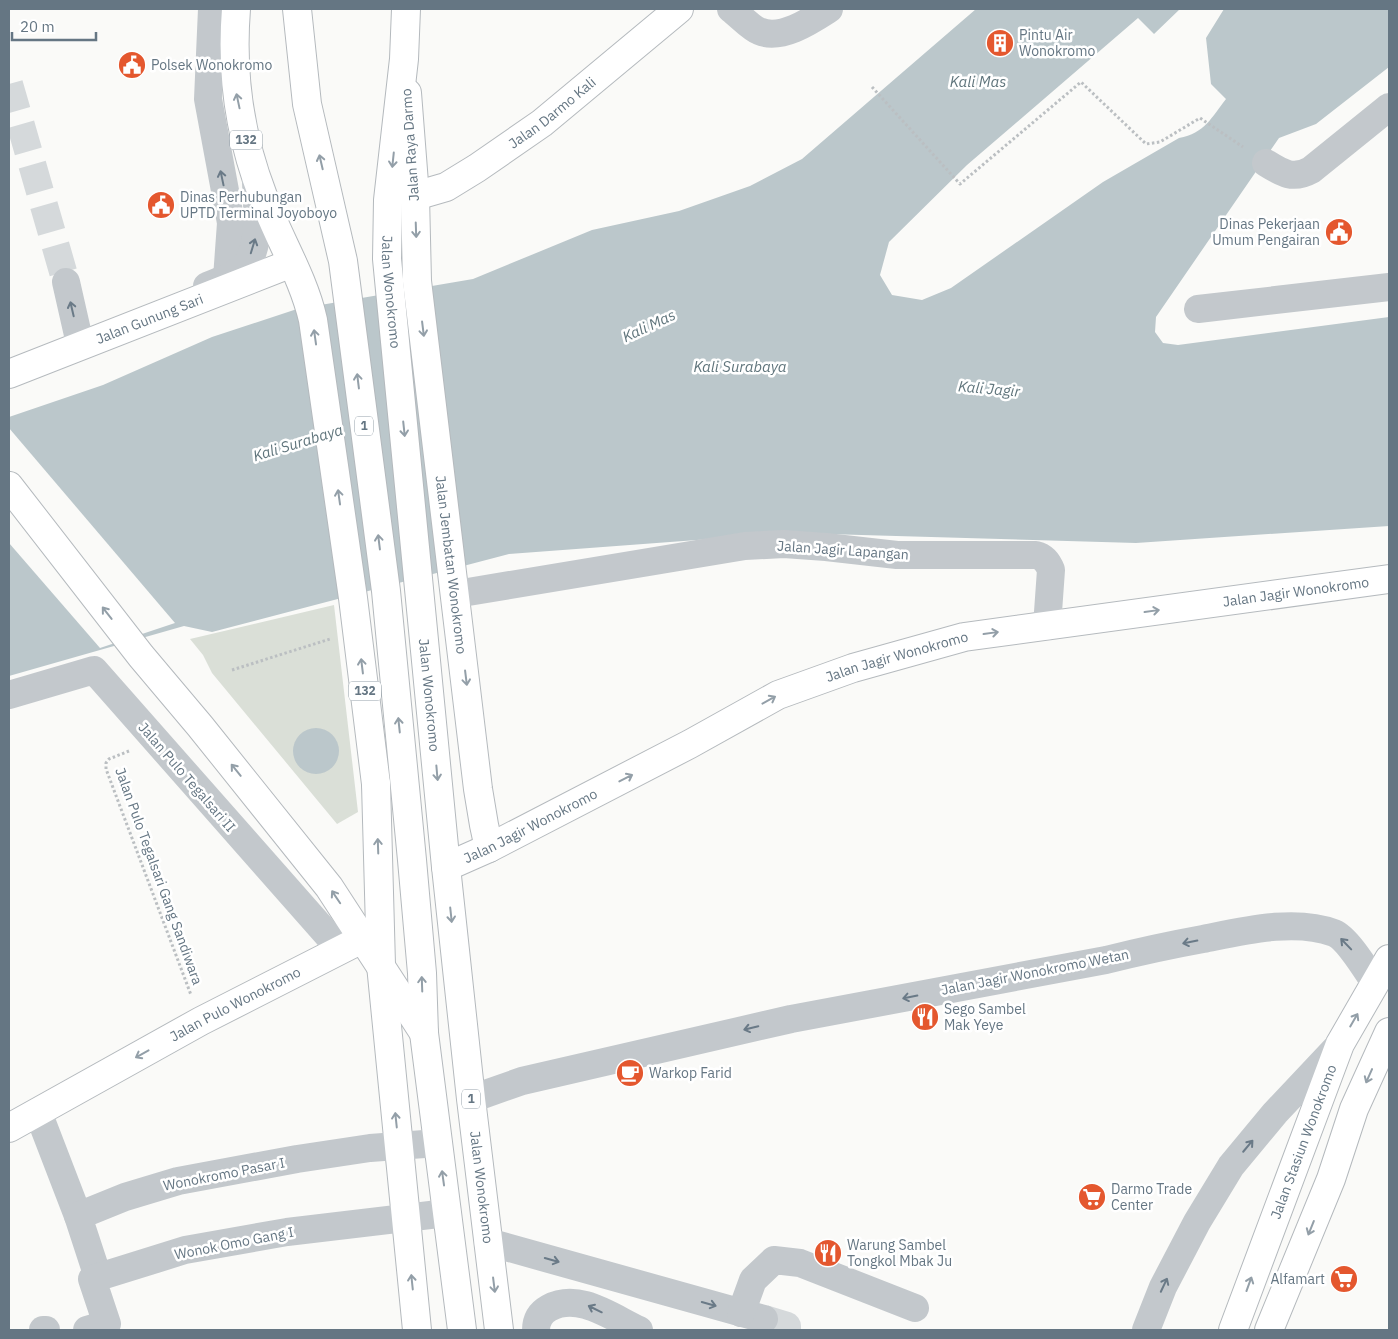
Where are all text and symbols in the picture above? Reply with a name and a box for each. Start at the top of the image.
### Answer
scale bar [12,10,96,42]
text: 20 m [20,17,55,36]
place label: Pintu Air Wonokromo [1019,26,1095,60]
building icon: Pintu Air Wonokromo [985,28,1015,58]
public building icon: Polsek Wonokromo [117,50,147,80]
place label: Polsek Wonokromo [151,56,272,74]
water label: Kali Mas [950,72,1006,91]
street label: Jalan Darmo Kali [505,73,600,152]
street label: Jalan Raya Darmo [397,88,423,202]
one-way arrow [233,94,242,110]
road number: 132 [230,130,262,150]
one-way arrow [388,151,398,167]
one-way arrow [316,155,325,171]
one-way arrow [217,171,227,187]
place label: Dinas Perhubungan UPTD Terminal Joyoboyo [180,188,337,222]
public building icon: Dinas Perhubungan UPTD Terminal Joyoboyo [146,190,176,220]
place label: Dinas Pekerjaan Umum Pengairan [1212,215,1320,249]
public building icon: Dinas Pekerjaan Umum Pengairan [1324,217,1354,247]
one-way arrow [411,222,420,238]
street label: Jalan Wonokromo [378,235,405,349]
one-way arrow [248,239,258,255]
street label: Jalan Gunung Sari [93,290,206,348]
one-way arrow [67,301,76,317]
water label: Kali Mas [619,305,678,346]
one-way arrow [418,321,428,337]
one-way arrow [310,329,320,345]
water label: Kali Surabaya [693,357,787,376]
one-way arrow [353,373,363,389]
water label: Kali Jagir [957,376,1021,401]
road number: 1 [355,416,373,436]
water label: Kali Surabaya [251,420,345,465]
one-way arrow [399,421,408,437]
street label: Jalan Jembatan Wonokromo [431,474,471,655]
one-way arrow [333,490,343,506]
one-way arrow [374,535,384,551]
street label: Jalan Jagir Lapangan [777,536,909,564]
street label: Jalan Jagir Wonokromo [1222,573,1370,611]
one-way arrow [1143,606,1159,616]
one-way arrow [102,607,113,620]
street label: Jalan Jagir Wonokromo [823,627,970,686]
one-way arrow [982,628,998,638]
street label: Jalan Wonokromo [415,638,444,753]
one-way arrow [356,659,366,675]
one-way arrow [461,669,471,685]
road number: 132 [349,681,381,700]
one-way arrow [761,695,776,705]
one-way arrow [394,717,404,733]
street label: Jalan Pulo Tegalsari II [134,718,240,836]
one-way arrow [230,764,241,777]
one-way arrow [432,764,442,780]
street label: Jalan Pulo Tegalsari Gang Sandiwara [111,765,207,988]
one-way arrow [618,773,633,782]
street label: Jalan Jagir Wonokromo [461,784,600,867]
one-way arrow [373,838,382,854]
one-way arrow [331,891,341,905]
one-way arrow [446,907,456,923]
one-way arrow [1182,937,1198,947]
one-way arrow [1340,938,1352,950]
street label: Jalan Jagir Wonokromo Wetan [940,945,1130,999]
street label: Jalan Pulo Wonokromo [167,963,304,1046]
one-way arrow [418,977,427,993]
one-way arrow [902,992,918,1002]
place label: Sego Sambel Mak Yeye [944,1000,1026,1034]
restaurant icon: Sego Sambel Mak Yeye [910,1002,940,1032]
one-way arrow [1349,1012,1359,1027]
one-way arrow [743,1024,759,1033]
one-way arrow [136,1049,150,1059]
cafe icon: Warkop Farid [615,1058,645,1088]
street label: Jalan Stasiun Wonokromo [1266,1062,1341,1222]
place label: Warkop Farid [649,1064,732,1082]
one-way arrow [1363,1068,1373,1083]
road number: 1 [462,1090,480,1108]
one-way arrow [391,1112,401,1128]
street label: Jalan Wonokromo [466,1130,497,1245]
one-way arrow [1242,1140,1253,1153]
street label: Wonokromo Pasar I [162,1153,286,1195]
one-way arrow [437,1170,447,1186]
place label: Darmo Trade Center [1111,1180,1192,1214]
supermarket icon: Darmo Trade Center [1077,1182,1107,1212]
one-way arrow [1305,1220,1314,1235]
street label: Wonok Omo Gang I [173,1223,295,1263]
place label: Warung Sambel Tongkol Mbak Ju [847,1236,952,1270]
restaurant icon: Warung Sambel Tongkol Mbak Ju [813,1238,843,1268]
one-way arrow [544,1256,560,1265]
supermarket icon: Alfamart [1329,1264,1359,1294]
place label: Alfamart [1270,1270,1325,1288]
one-way arrow [407,1274,417,1290]
one-way arrow [489,1277,499,1293]
one-way arrow [1245,1277,1254,1293]
one-way arrow [1160,1278,1170,1293]
one-way arrow [700,1299,716,1309]
one-way arrow [588,1304,603,1313]

